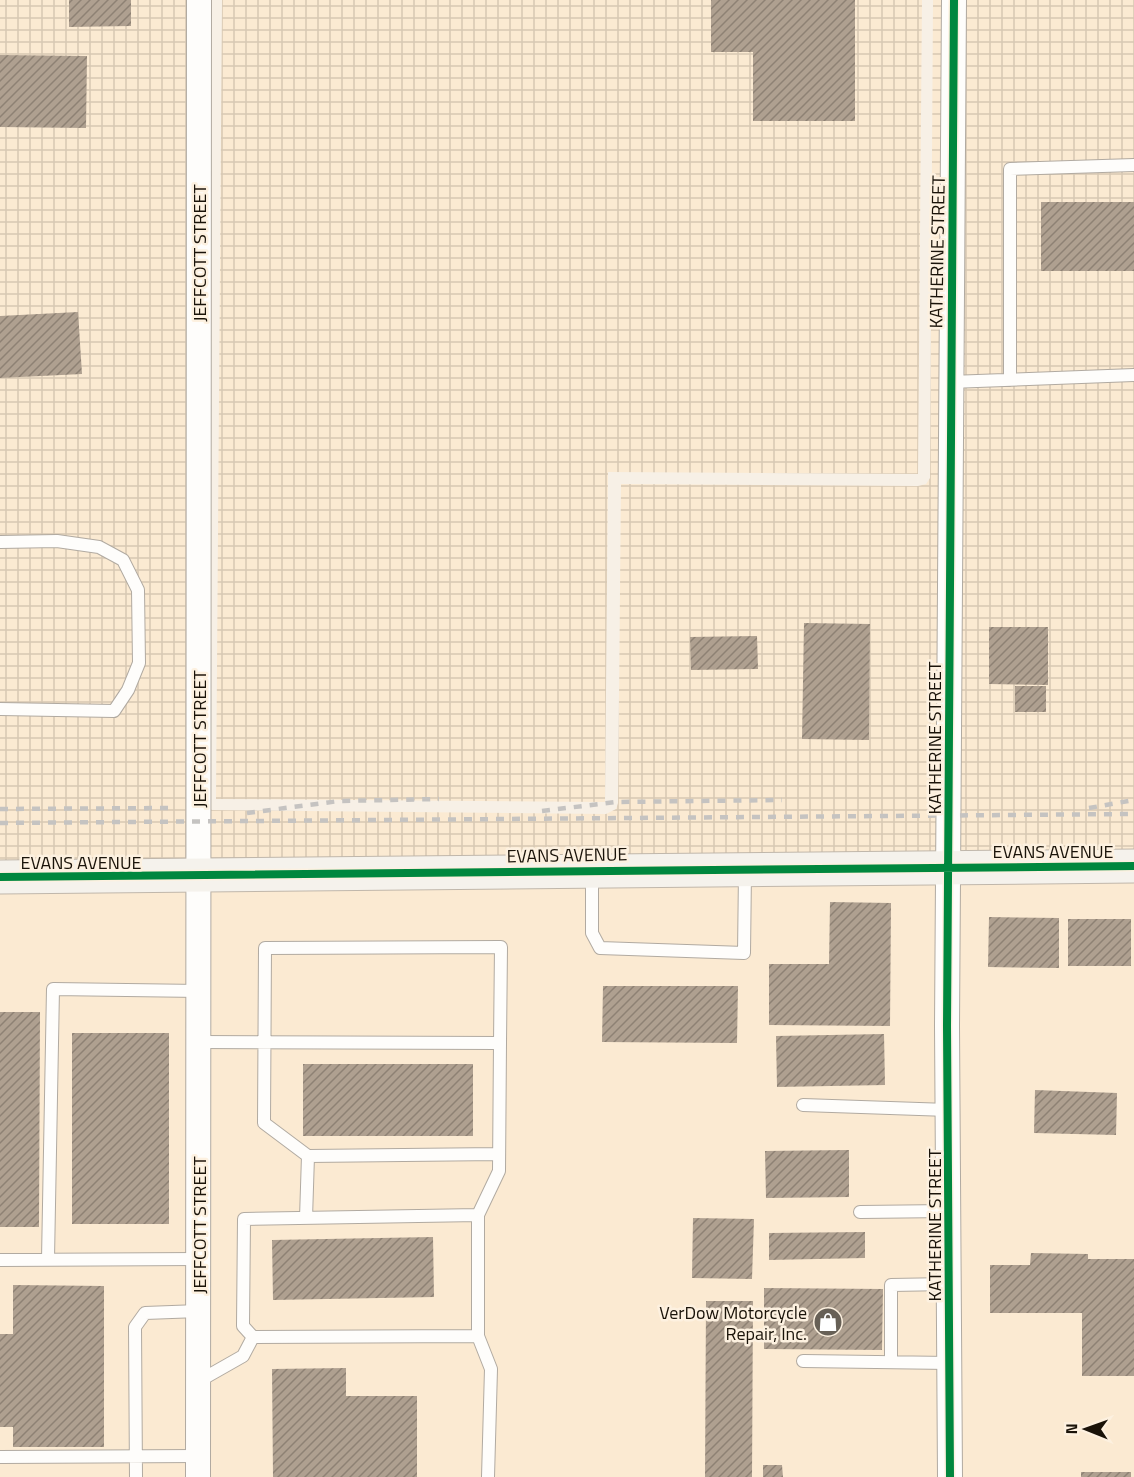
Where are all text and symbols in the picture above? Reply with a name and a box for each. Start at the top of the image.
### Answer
street label: KATHERINE STREET [922,175,952,329]
street label: JEFFCOTT STREET [186,184,213,322]
street label: KATHERINE STREET [921,661,948,814]
street label: JEFFCOTT STREET [186,670,213,808]
street label: EVANS AVENUE [993,838,1113,865]
street label: EVANS AVENUE [506,840,628,870]
street label: EVANS AVENUE [21,849,141,876]
street label: KATHERINE STREET [921,1148,948,1301]
street label: JEFFCOTT STREET [186,1156,213,1294]
place label: VerDow Motorcycle Repair, Inc. [659,1299,807,1347]
shop icon: VerDow Motorcycle Repair, Inc. [812,1306,844,1338]
north arrow [1056,1399,1116,1459]
text: N [1059,1423,1083,1434]

